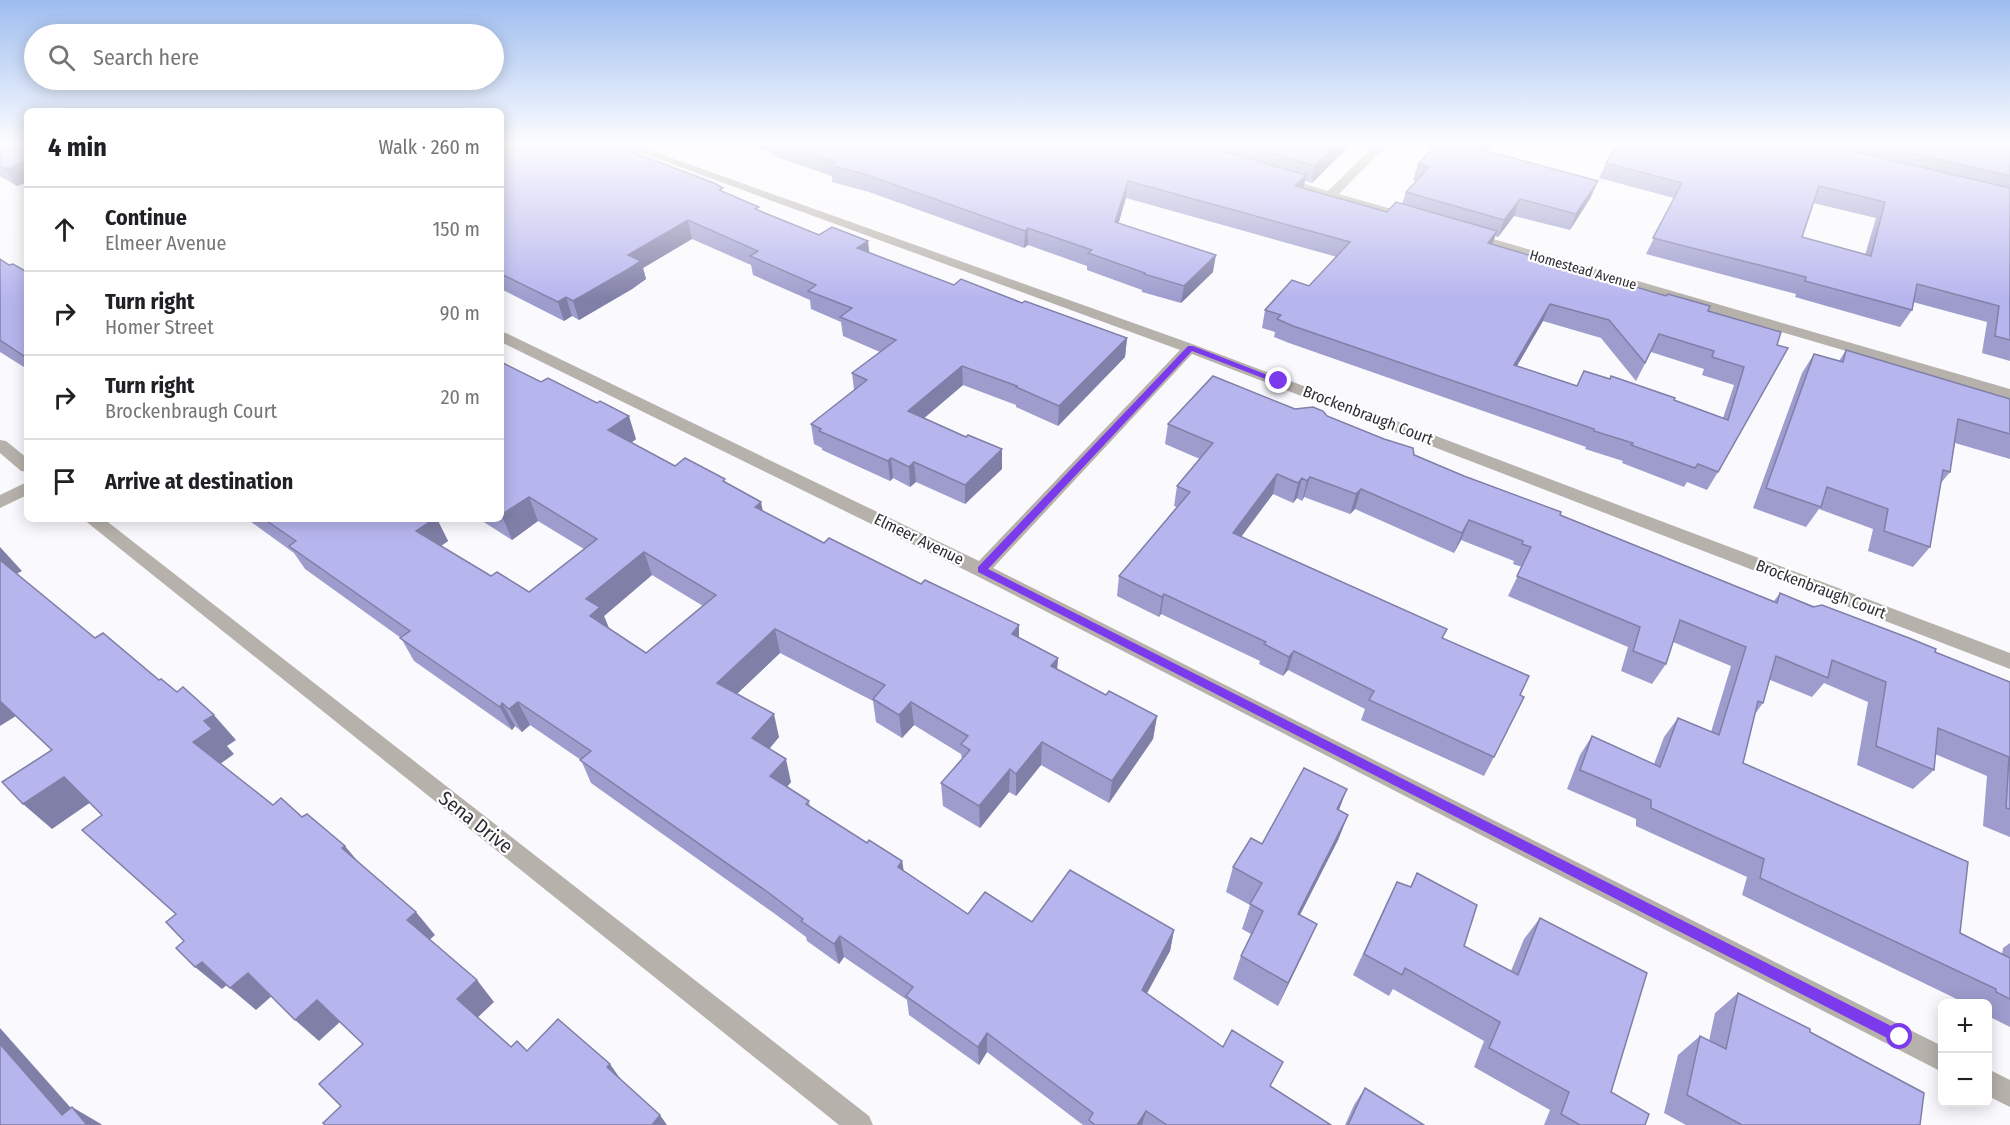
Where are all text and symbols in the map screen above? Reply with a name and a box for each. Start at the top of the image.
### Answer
search box [24,24,504,90]
icon: search [45,41,78,74]
text: Search here [93,44,199,71]
text: 4 min [48,132,107,163]
text: Walk · 260 m [379,135,480,159]
text: Continue [105,204,187,231]
icon: ahead [48,213,81,246]
text: 150 m [433,217,480,241]
text: Elmeer Avenue [105,231,226,255]
street label: Homestead Avenue [1528,247,1638,293]
text: Turn right [105,288,194,315]
icon: right [48,297,81,330]
text: 90 m [440,301,480,325]
text: Homer Street [105,315,214,339]
route end [1265,367,1291,393]
text: Turn right [105,372,194,399]
icon: right [48,381,81,414]
street label: Brockenbraugh Court [1300,381,1436,449]
text: 20 m [441,385,480,409]
text: Brockenbraugh Court [105,399,277,423]
icon: arrive [48,465,81,498]
text: Arrive at destination [105,468,293,495]
street label: Elmeer Avenue [871,509,967,569]
street label: Brockenbraugh Court [1753,555,1889,623]
street label: Sena Drive [434,786,518,858]
map controls [1938,999,1992,1107]
button: + [1938,999,1992,1053]
route start [1886,1023,1912,1049]
button: − [1938,1053,1992,1107]

